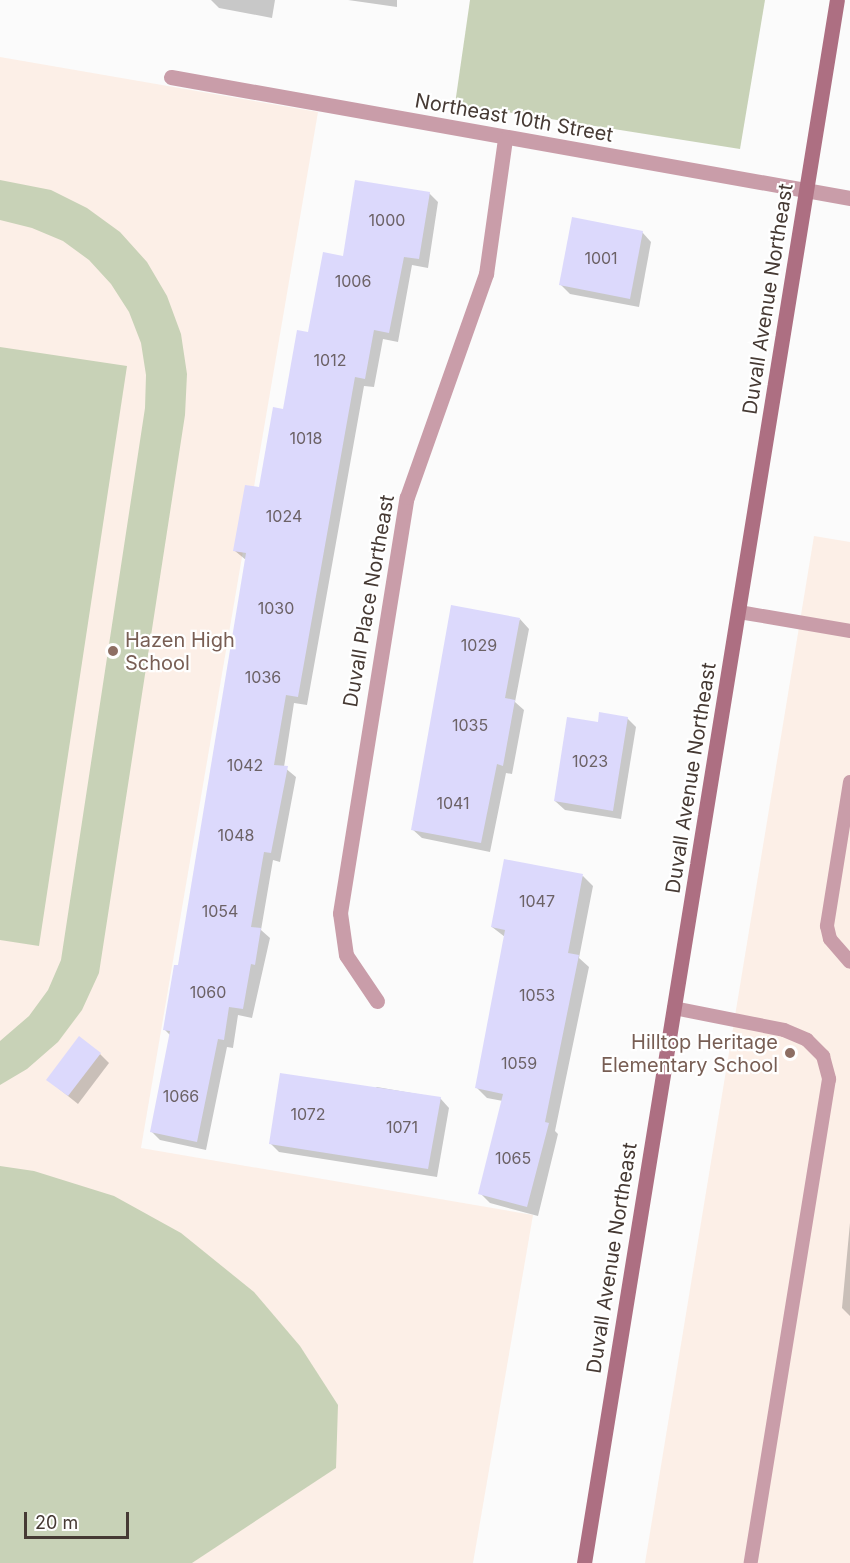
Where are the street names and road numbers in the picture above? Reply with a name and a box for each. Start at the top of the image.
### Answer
street label: Northeast 10th Street [413,89,615,147]
street label: Duvall Avenue Northeast [738,182,798,416]
street label: Duvall Place Northeast [339,493,399,709]
street label: Duvall Avenue Northeast [661,661,721,895]
street label: Duvall Avenue Northeast [582,1141,642,1375]

